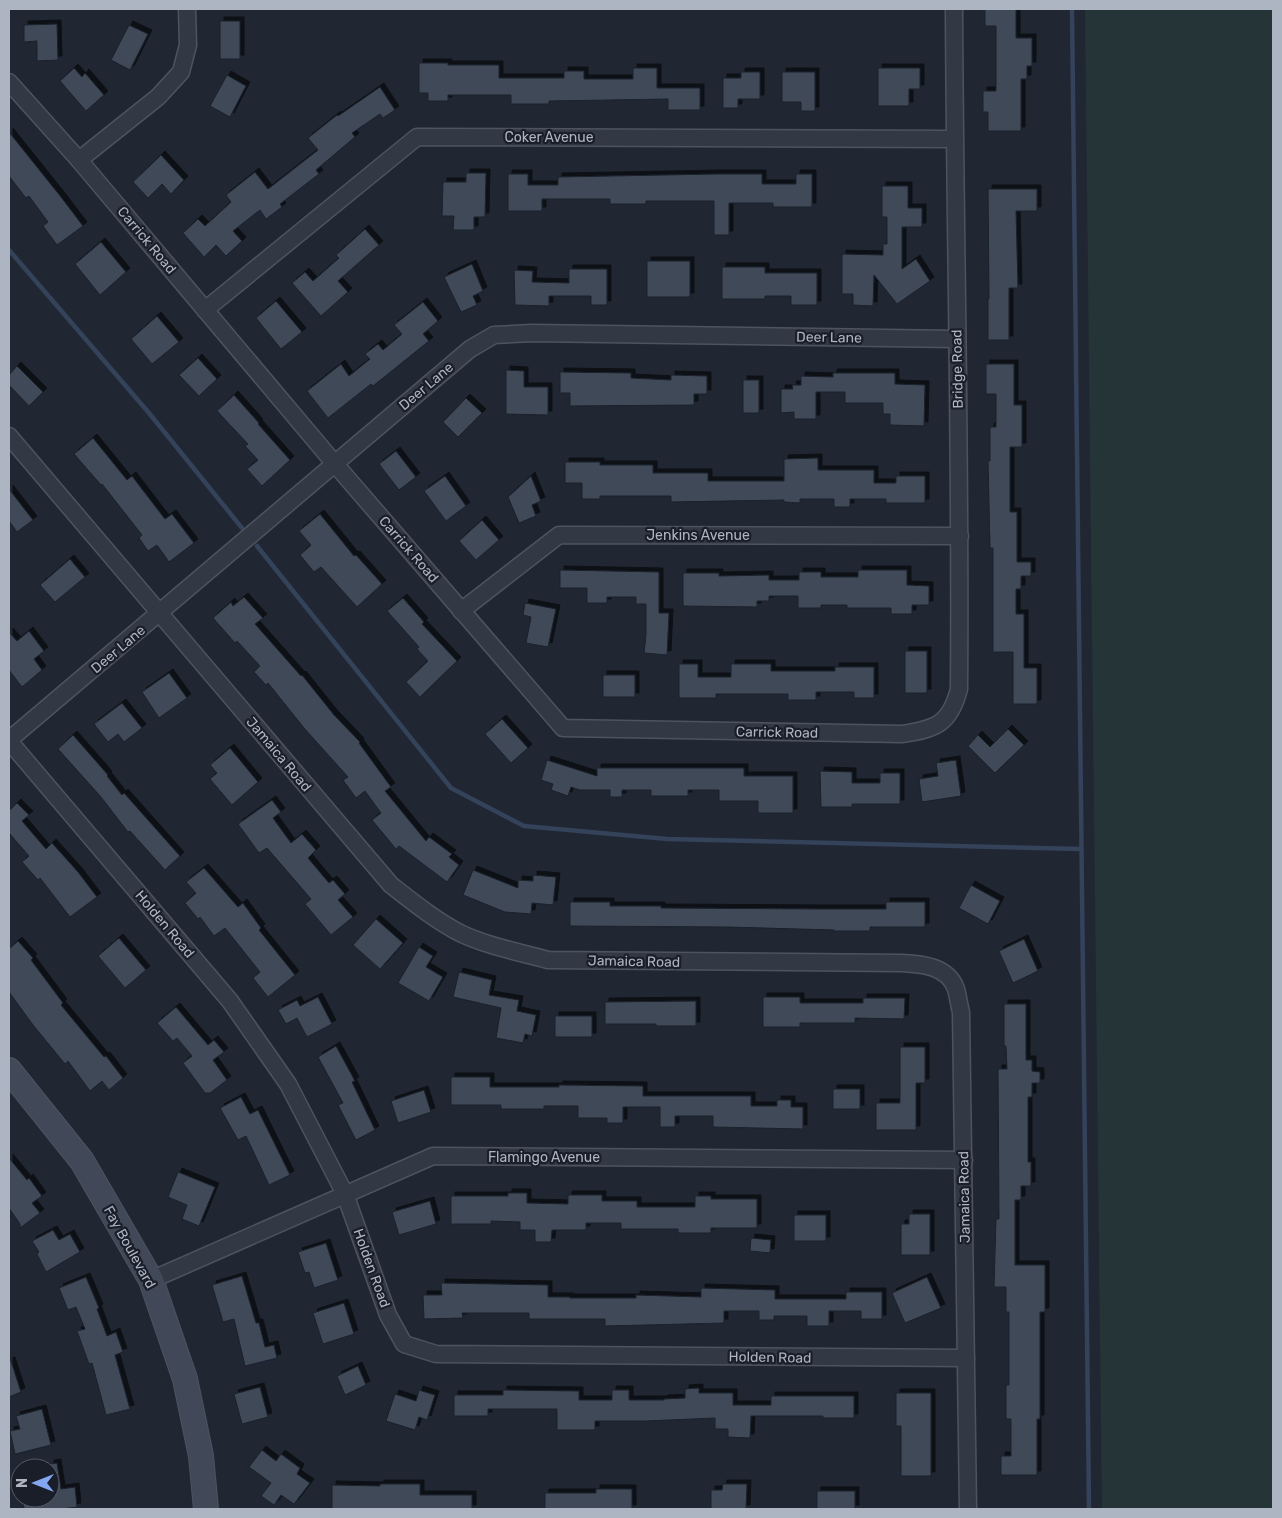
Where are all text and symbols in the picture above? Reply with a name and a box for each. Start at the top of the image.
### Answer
street label: Coker Avenue [504,129,594,146]
street label: Carrick Road [114,203,180,277]
street label: Deer Lane [796,328,862,347]
street label: Bridge Road [948,329,967,409]
street label: Deer Lane [396,359,457,414]
street label: Carrick Road [375,513,442,586]
street label: Jenkins Avenue [646,527,750,544]
street label: Deer Lane [88,622,149,677]
street label: Jamaica Road [242,714,315,795]
street label: Carrick Road [736,723,818,742]
street label: Holden Road [132,887,198,961]
street label: Jamaica Road [588,952,680,971]
street label: Flamingo Avenue [488,1149,600,1166]
street label: Jamaica Road [955,1151,974,1243]
street label: Fay Boulevard [100,1203,159,1291]
street label: Holden Road [349,1226,394,1310]
street label: Holden Road [728,1348,811,1367]
north arrow [10,1458,60,1508]
text: N [14,1478,31,1488]

